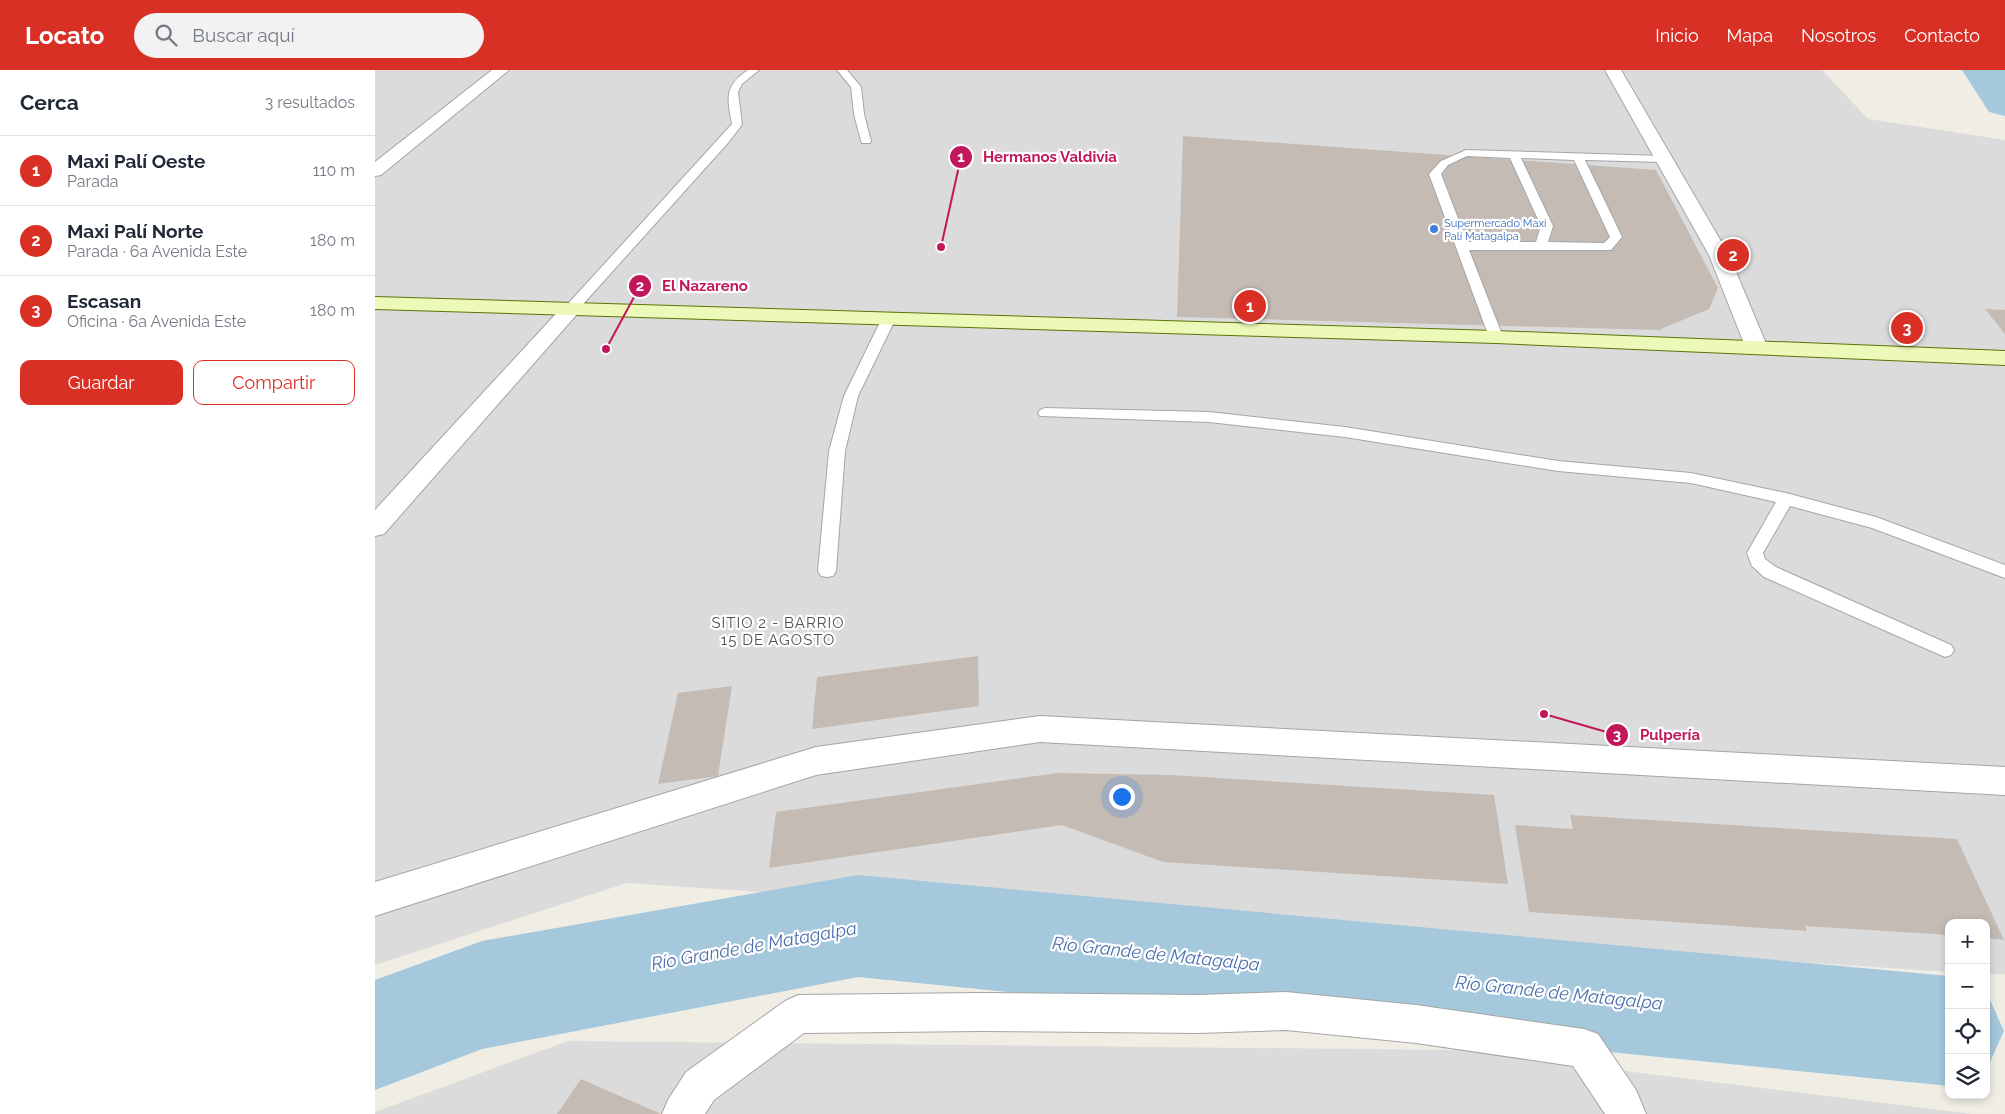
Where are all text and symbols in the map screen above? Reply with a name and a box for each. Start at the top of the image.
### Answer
search box [134,13,484,58]
text: Locato [25,21,104,50]
icon: search [152,21,180,49]
text: Buscar aquí [192,24,295,46]
text: Inicio [1655,25,1699,46]
text: Mapa [1727,25,1773,46]
text: Nosotros [1801,25,1876,46]
text: Contacto [1904,25,1980,46]
text: Cerca [20,90,79,115]
text: 3 resultados [265,93,355,112]
callout: Hermanos Valdivia [948,142,1127,172]
text: 1 [957,148,965,166]
text: Hermanos Valdivia [983,148,1117,166]
text: Maxi Palí Oeste [67,150,205,172]
text: 1 [32,161,40,180]
text: 110 m [313,161,355,180]
text: Parada [67,172,119,191]
place label: Supermercado Maxi Palí Matagalpa [1444,217,1546,243]
text: Maxi Palí Norte [67,220,204,242]
marker: Supermercado Maxi Palí Matagalpa [1428,223,1440,235]
text: 2 [31,231,41,250]
text: 180 m [310,231,355,250]
pin: 2 [1717,236,1749,274]
text: Parada · 6a Avenida Este [67,242,247,261]
callout: El Nazareno [627,271,758,301]
text: 2 [636,277,644,295]
text: El Nazareno [662,277,748,295]
pin: 1 [1234,287,1266,325]
text: Escasan [67,290,141,312]
text: 3 [32,301,40,320]
text: 180 m [310,301,355,320]
pin: 3 [1891,309,1923,347]
text: Oficina · 6a Avenida Este [67,312,246,331]
button: Guardar [20,360,183,405]
button: Compartir [193,360,355,405]
district label: SITIO 2 - BARRIO 15 DE AGOSTO [711,614,845,649]
callout: Pulpería [1605,720,1710,750]
text: 3 [1613,726,1621,744]
text: Pulpería [1640,726,1700,744]
your location [1109,784,1135,810]
water label: Río Grande de Matagalpa [649,917,859,974]
map controls [1945,919,1990,1099]
button: + [1945,919,1990,964]
water label: Río Grande de Matagalpa [1051,932,1261,975]
button: − [1945,964,1990,1009]
water label: Río Grande de Matagalpa [1454,971,1664,1014]
button: locate [1945,1009,1990,1054]
button: layers [1945,1054,1990,1099]

